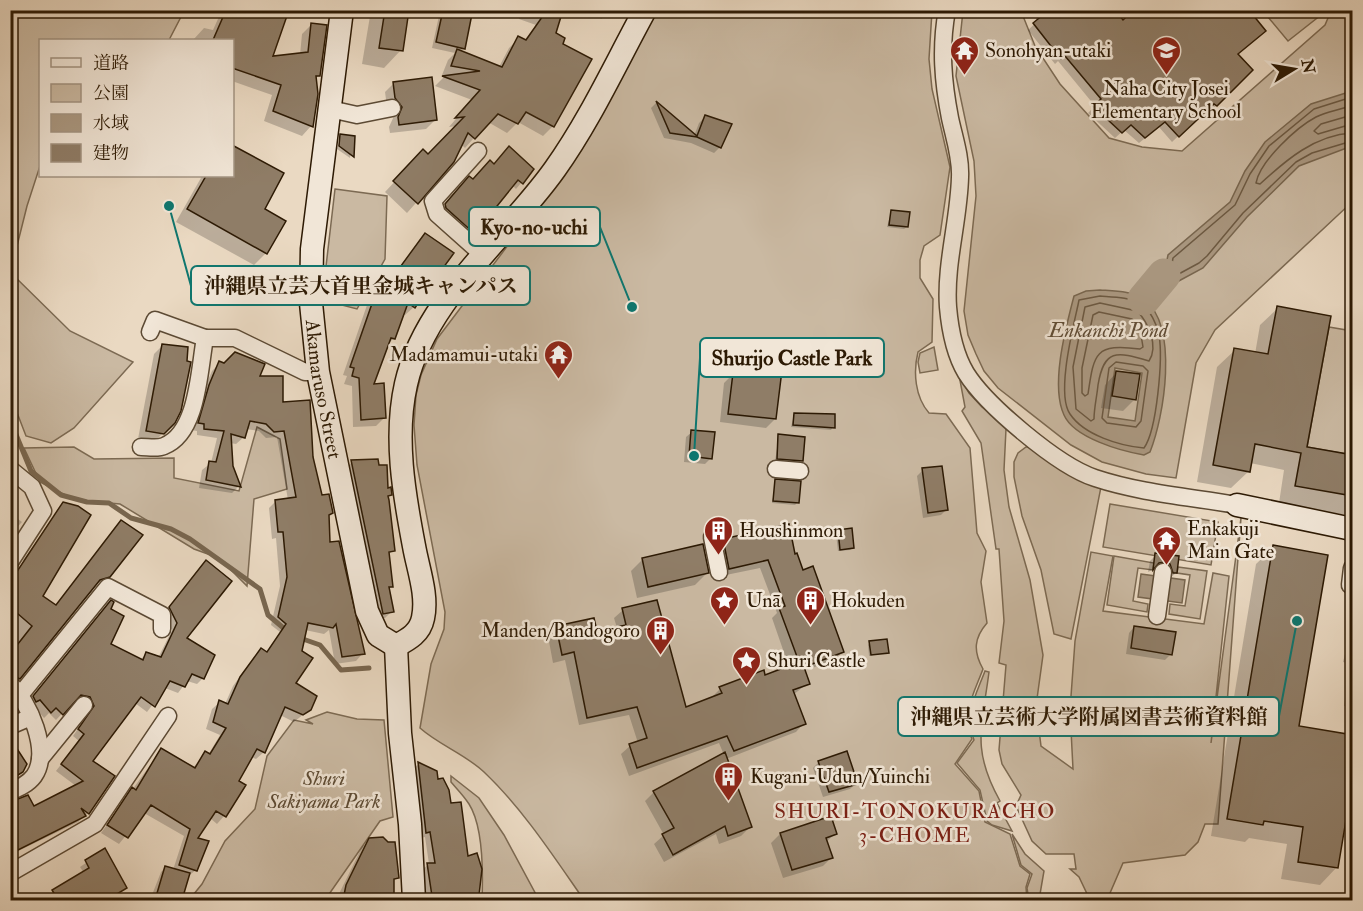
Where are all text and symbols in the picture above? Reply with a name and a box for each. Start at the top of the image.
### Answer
temple icon: Sonohyan-utaki [948,34,980,76]
school or university icon: Naha City Josei Elementary School [1150,34,1182,76]
place label: Sonohyan-utaki [985,38,1111,63]
legend [39,39,234,177]
north arrow [1264,39,1324,99]
text: 道路 [93,52,129,75]
text: N [1296,56,1319,76]
place label: Naha City Josei Elementary School [1091,76,1241,124]
text: 公園 [93,82,129,105]
text: 水域 [93,112,129,135]
text: 建物 [93,142,129,165]
callout: Kyo-no-uchi [469,207,600,246]
text: Kyo-no-uchi [480,214,588,241]
callout: 沖縄県立芸大首里金城キャンパス [191,266,530,305]
text: 沖縄県立芸大首里金城キャンパス [204,273,518,300]
street label: Akamaruso Street [300,317,348,462]
water label: Enkanchi Pond [1046,317,1169,344]
temple icon: Madamamui-utaki [543,338,575,380]
callout: Shurijo Castle Park [700,338,884,377]
place label: Madamamui-utaki [389,342,538,367]
text: Shurijo Castle Park [712,345,873,372]
building icon: Houshinmon [702,514,734,556]
place label: Enkakuji Main Gate [1187,516,1274,564]
place label: Houshinmon [739,518,843,543]
temple icon: Enkakuji Main Gate [1150,524,1182,566]
place icon: Unā [709,584,741,626]
building icon: Hokuden [794,584,826,626]
place label: Unā [746,588,782,613]
place label: Hokuden [831,588,905,613]
building icon: Manden/Bandogoro [645,614,677,656]
place label: Manden/Bandogoro [481,618,640,643]
place icon: Shuri Castle [730,644,762,686]
place label: Shuri Castle [767,648,865,673]
callout: 沖縄県立芸術大学附属図書芸術資料館 [898,697,1279,736]
text: 沖縄県立芸術大学附属図書芸術資料館 [911,704,1268,731]
building icon: Kugani-Udun/Yuinchi [713,760,745,802]
place label: Kugani-Udun/Yuinchi [750,764,930,789]
park label: Shuri Sakiyama Park [266,766,381,814]
district label: SHURI-TONOKURACHO 3-CHOME [774,798,1056,849]

